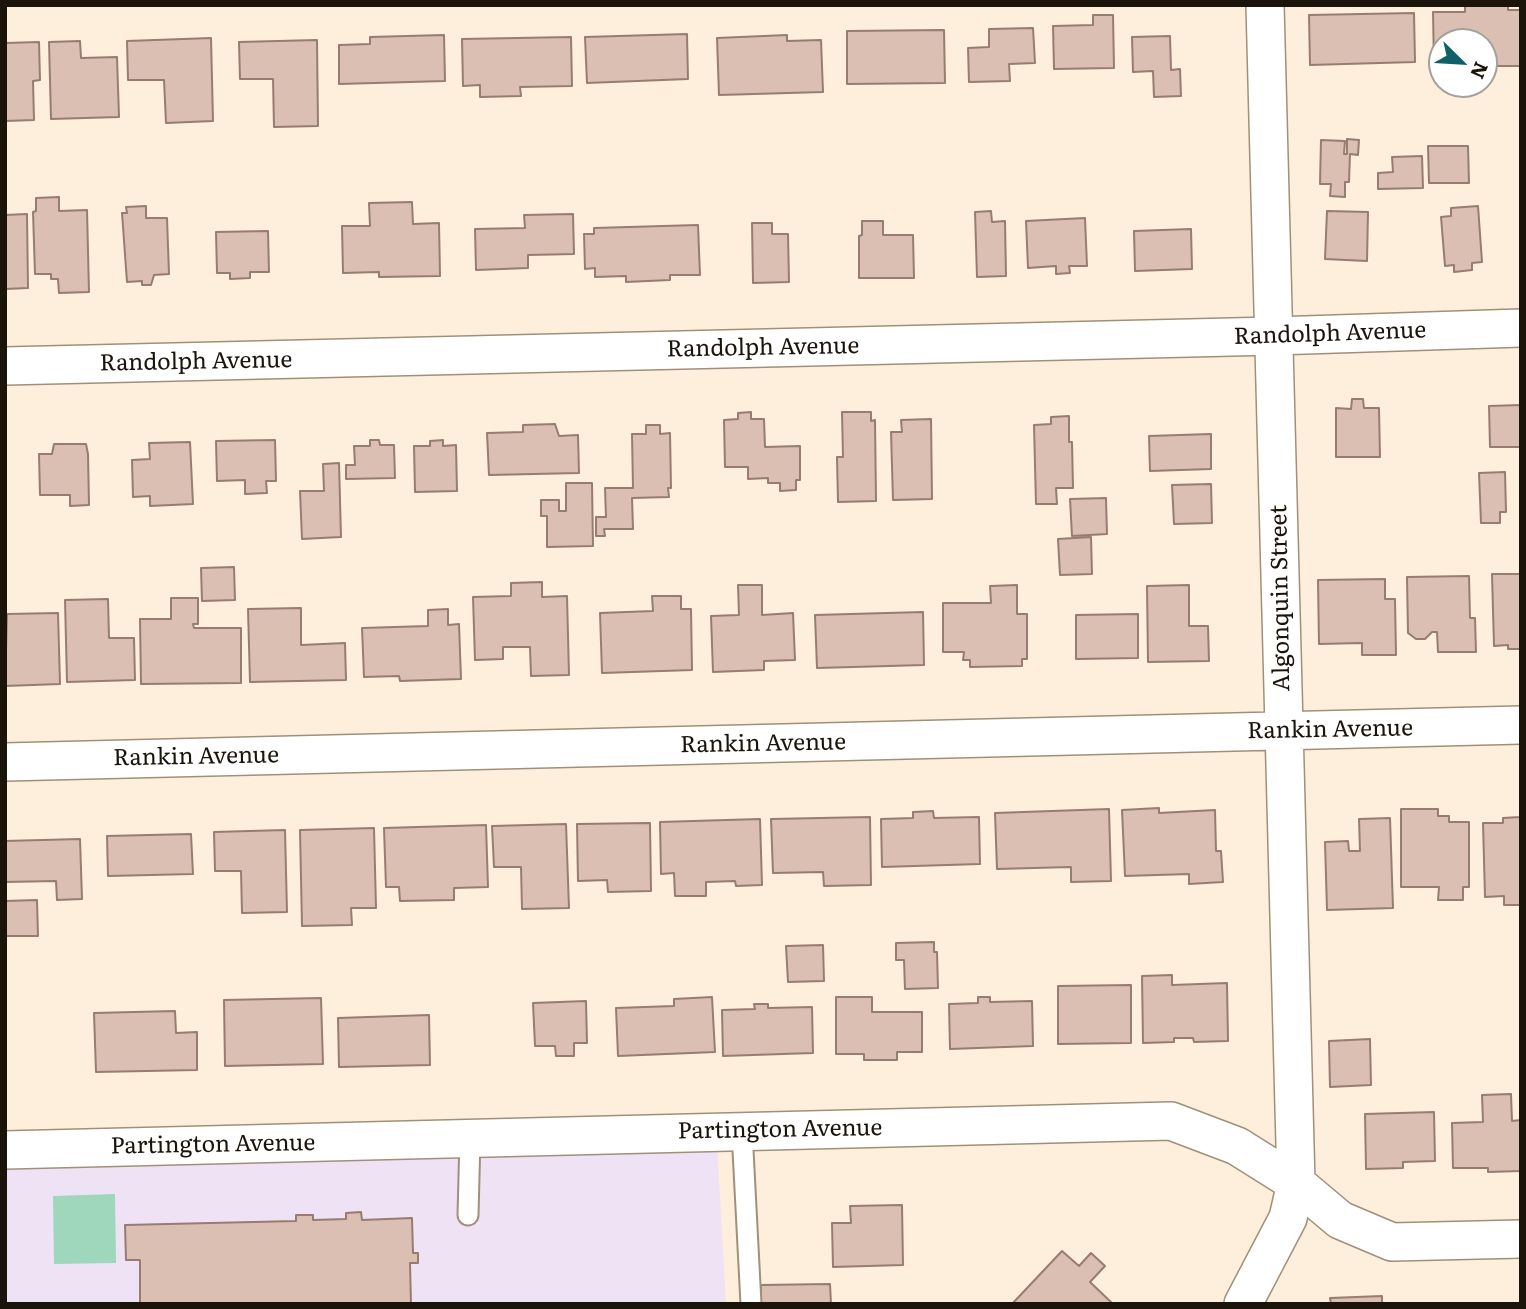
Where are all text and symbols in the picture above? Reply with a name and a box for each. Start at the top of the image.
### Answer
north arrow [1428,28,1498,98]
text: N [1464,58,1496,84]
street label: Randolph Avenue [1233,317,1427,351]
street label: Randolph Avenue [666,333,860,363]
street label: Randolph Avenue [99,347,293,377]
street label: Algonquin Street [1266,504,1296,692]
street label: Rankin Avenue [1247,715,1413,745]
street label: Rankin Avenue [680,729,846,759]
street label: Rankin Avenue [113,742,279,772]
street label: Partington Avenue [677,1114,883,1146]
street label: Partington Avenue [110,1129,316,1161]

